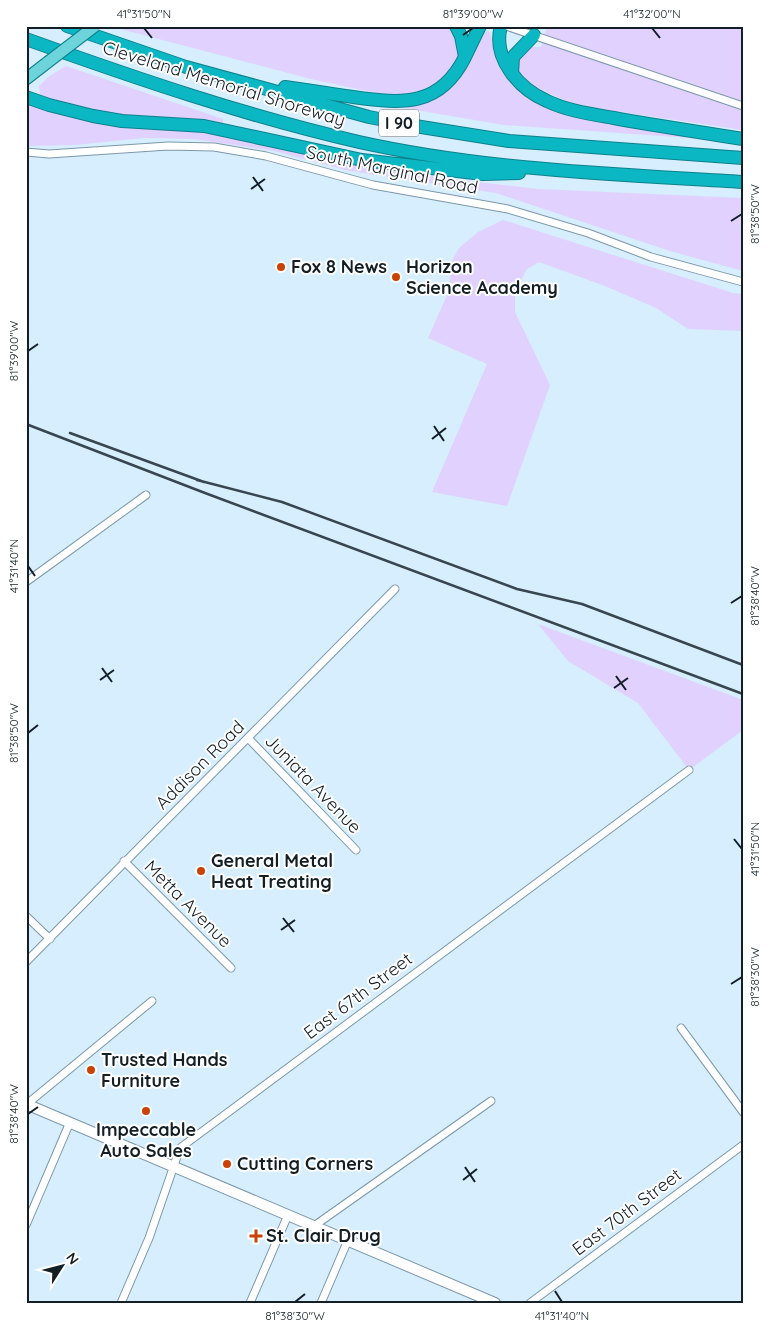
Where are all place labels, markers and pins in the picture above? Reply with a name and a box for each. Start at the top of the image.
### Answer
place label: Fox 8 News [291,255,387,278]
place label: Horizon Science Academy [406,255,558,299]
marker: Fox 8 News [275,261,287,273]
marker: Horizon Science Academy [390,271,402,283]
place label: General Metal Heat Treating [211,849,333,893]
marker: General Metal Heat Treating [195,865,207,877]
place label: Trusted Hands Furniture [101,1048,228,1092]
marker: Trusted Hands Furniture [85,1064,97,1076]
marker: Impeccable Auto Sales [140,1105,152,1117]
place label: Impeccable Auto Sales [96,1118,196,1162]
place label: Cutting Corners [237,1152,374,1175]
marker: Cutting Corners [221,1158,233,1170]
place label: St. Clair Drug [266,1224,381,1247]
marker: St. Clair Drug [250,1230,262,1242]

